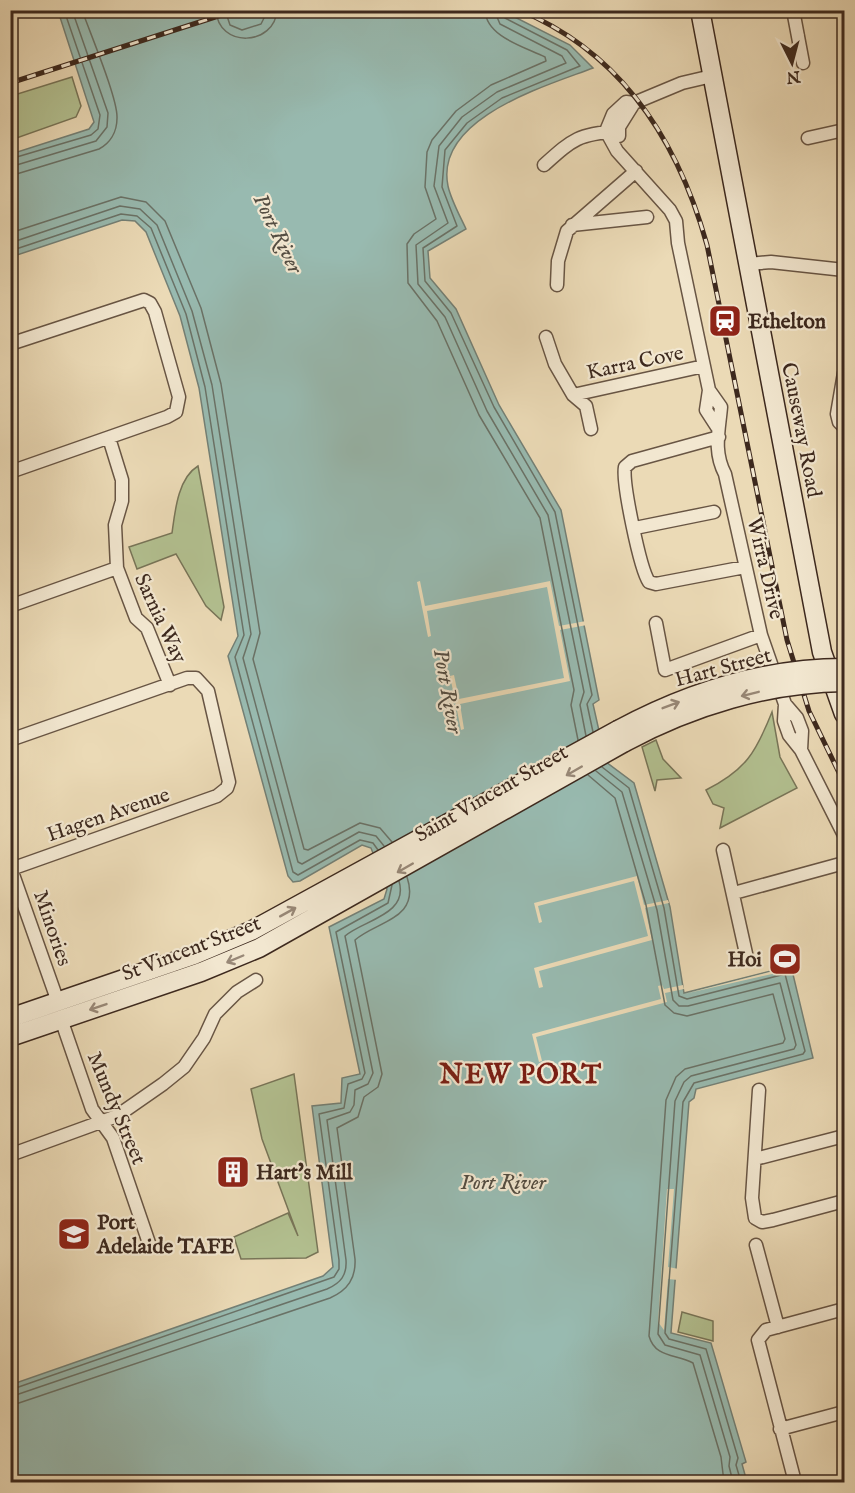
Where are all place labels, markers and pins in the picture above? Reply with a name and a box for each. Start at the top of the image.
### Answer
station icon: Ethelton [707,303,743,339]
place label: Ethelton [748,309,826,336]
sports icon: Hoi [767,941,803,977]
place label: Hoi [727,947,762,974]
building icon: Hart's Mill [215,1154,251,1190]
place label: Hart's Mill [256,1160,354,1187]
place label: Port Adelaide TAFE [96,1210,235,1261]
school or university icon: Port Adelaide TAFE [56,1216,92,1252]

